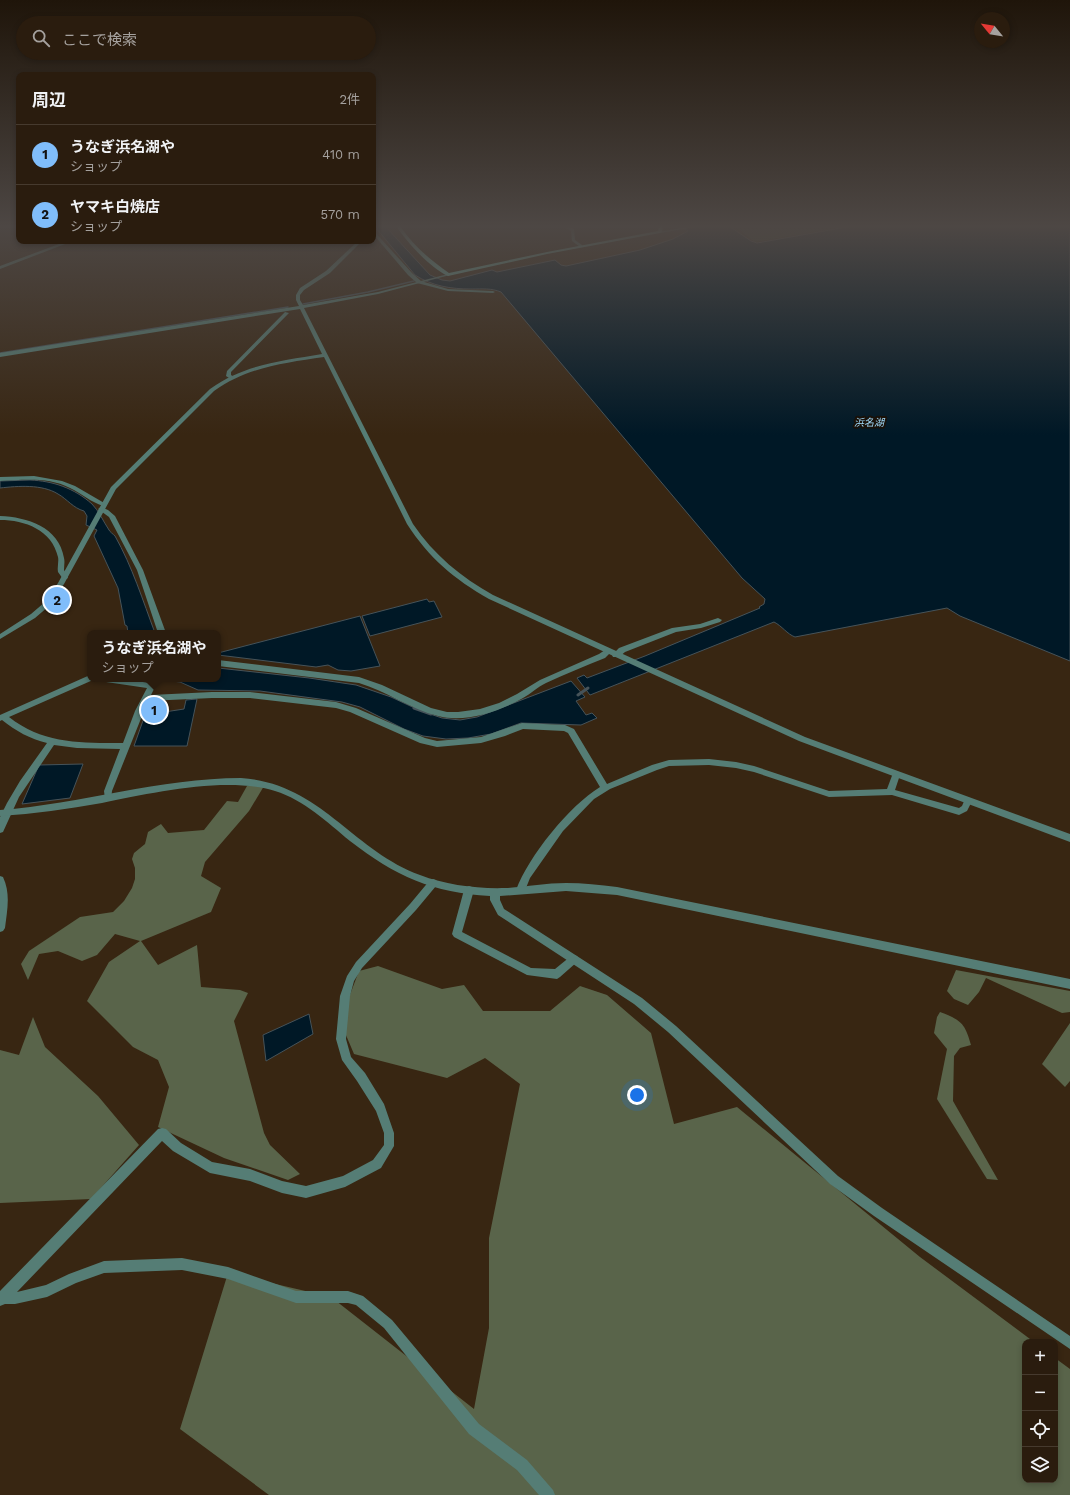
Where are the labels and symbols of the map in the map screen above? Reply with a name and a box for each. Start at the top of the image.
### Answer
north arrow [974,12,1010,48]
water label: 浜名湖 [854,417,886,428]
pin: 2 [44,585,70,615]
pin: 1 [141,695,167,725]
your location [627,1085,647,1105]

